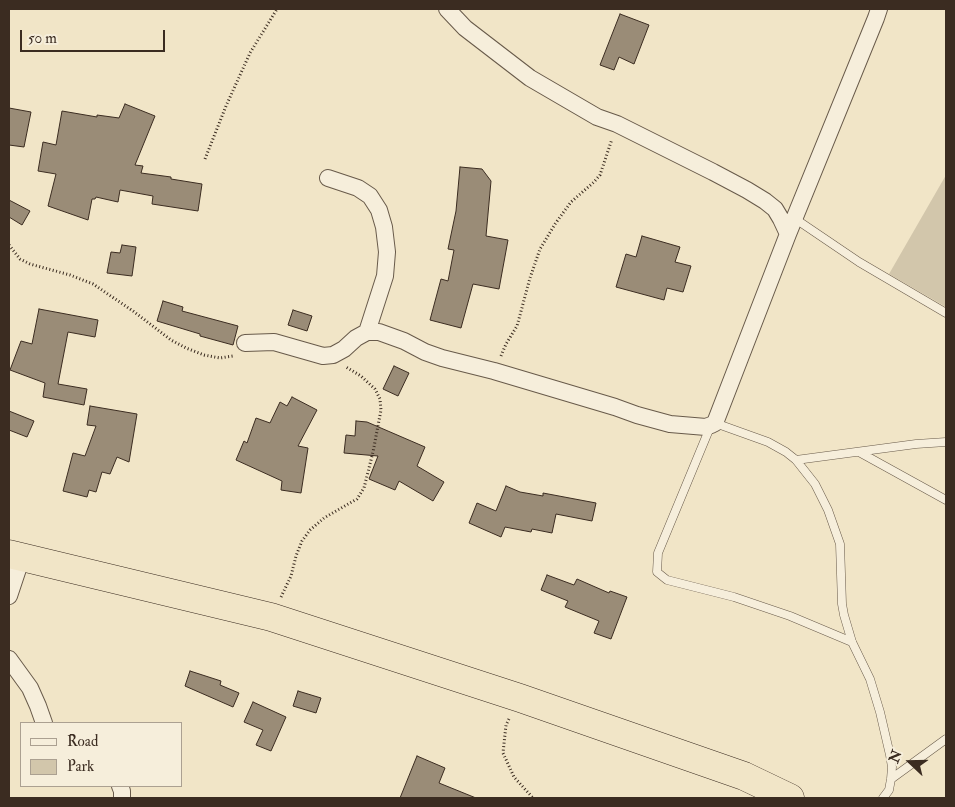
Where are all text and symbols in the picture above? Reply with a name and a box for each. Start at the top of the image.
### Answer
scale bar [22,20,168,52]
text: 50 m [28,29,57,48]
legend [20,722,182,787]
text: Road [67,732,98,751]
north arrow [885,737,935,787]
text: N [885,748,906,765]
text: Park [67,757,94,776]

